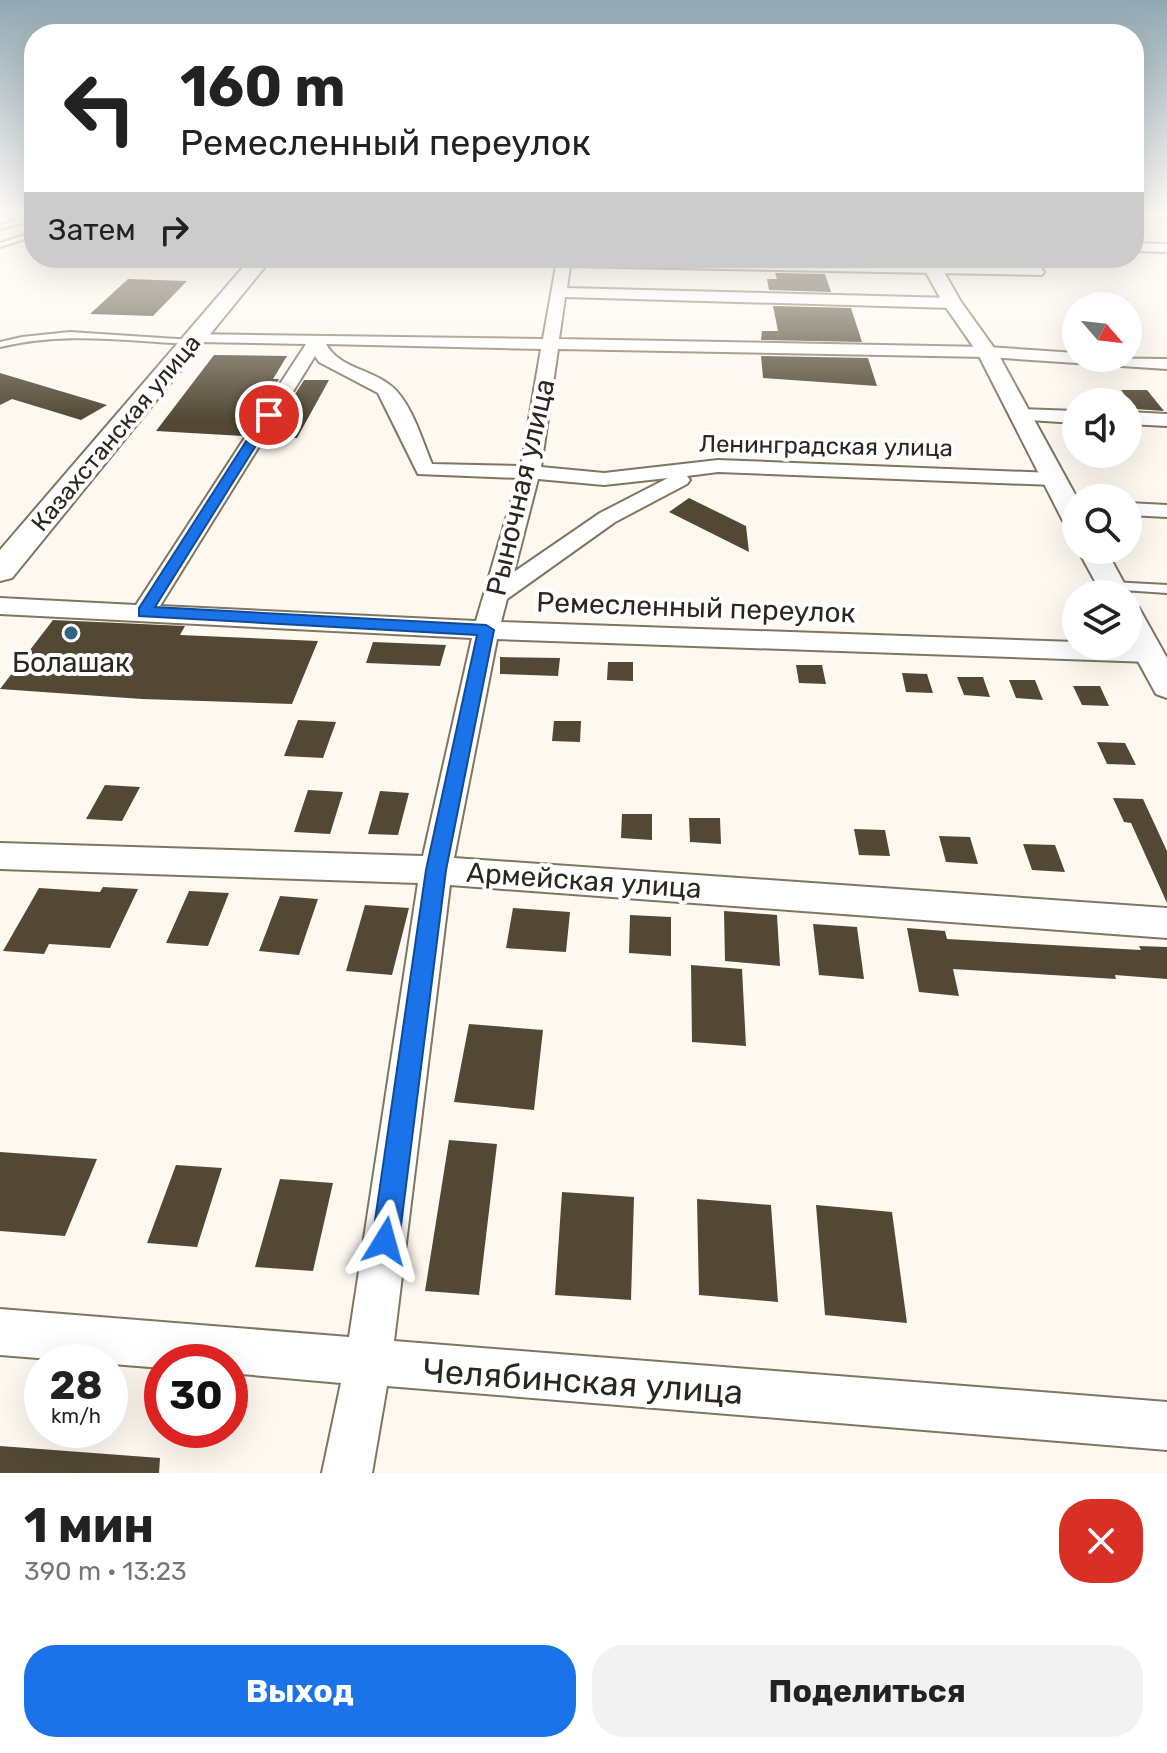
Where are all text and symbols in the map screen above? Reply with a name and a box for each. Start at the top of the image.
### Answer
text: 160 m [180,54,346,120]
icon: left [48,56,152,160]
text: Ремесленный переулок [180,121,591,164]
icon: right [152,208,196,252]
text: Затем [48,212,136,248]
north arrow [1062,292,1142,372]
map controls [1062,292,1142,660]
street label: Казахстанская улица [26,329,206,537]
street label: Рыночная улица [479,375,561,599]
pin [235,381,303,449]
button: sound [1062,388,1142,468]
icon: arrive [247,393,291,437]
street label: Ленинградская улица [699,430,953,462]
button: search [1062,484,1142,564]
button: layers [1062,580,1142,660]
street label: Ремесленный переулок [536,585,856,630]
marker: Болашак [62,624,80,642]
place label: Болашак [12,646,130,679]
street label: Армейская улица [465,856,703,905]
position arrow [343,1199,427,1283]
speed limit sign: 30 [144,1344,248,1448]
street label: Челябинская улица [421,1350,744,1413]
text: 28 [49,1362,103,1409]
text: km/h [51,1404,101,1428]
text: 1 мин [24,1497,154,1554]
button: close [1059,1499,1143,1583]
text: 390 m · 13:23 [24,1556,187,1587]
button: Выход [24,1645,576,1737]
button: Поделиться [592,1645,1143,1737]

